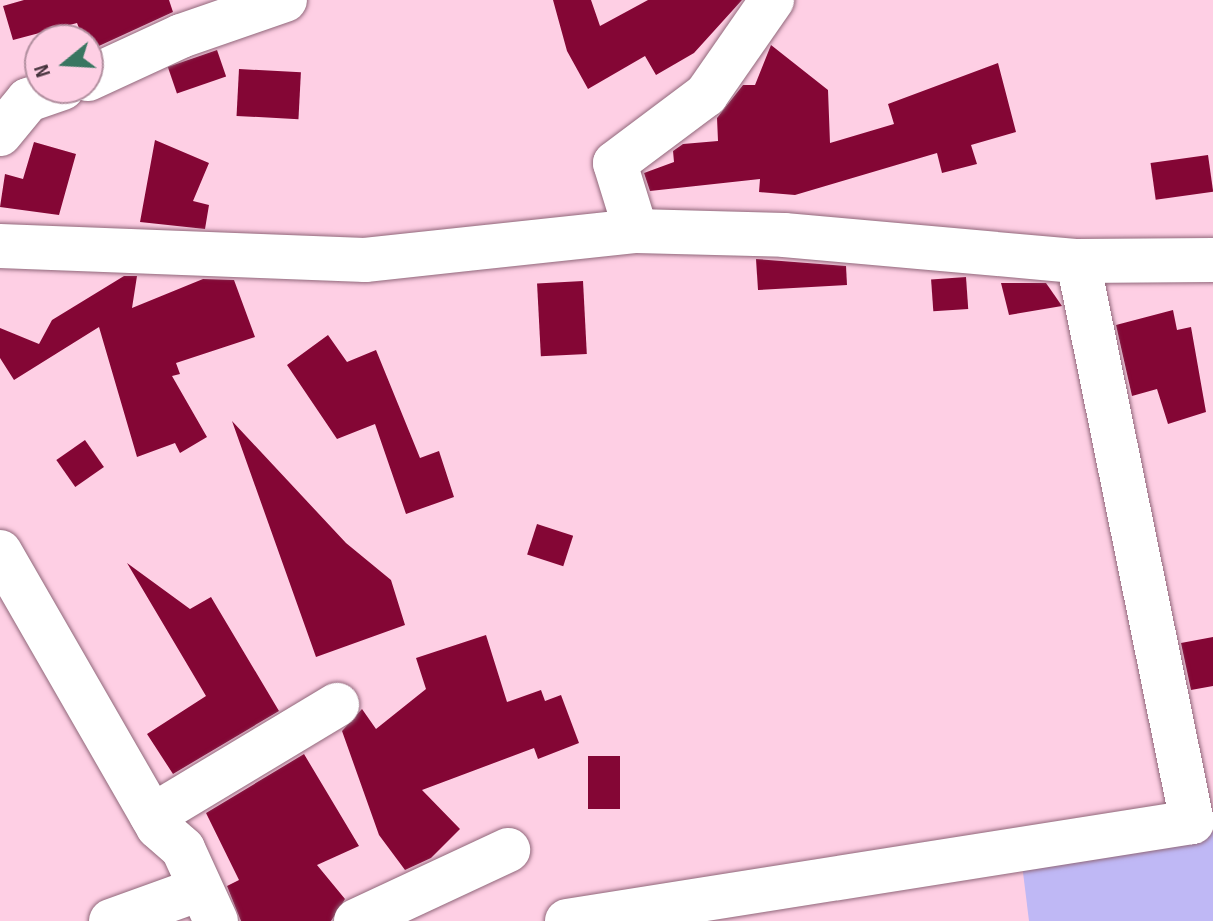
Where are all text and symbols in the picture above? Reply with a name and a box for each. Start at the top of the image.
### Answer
north arrow [24,24,104,104]
text: N [28,61,57,81]

